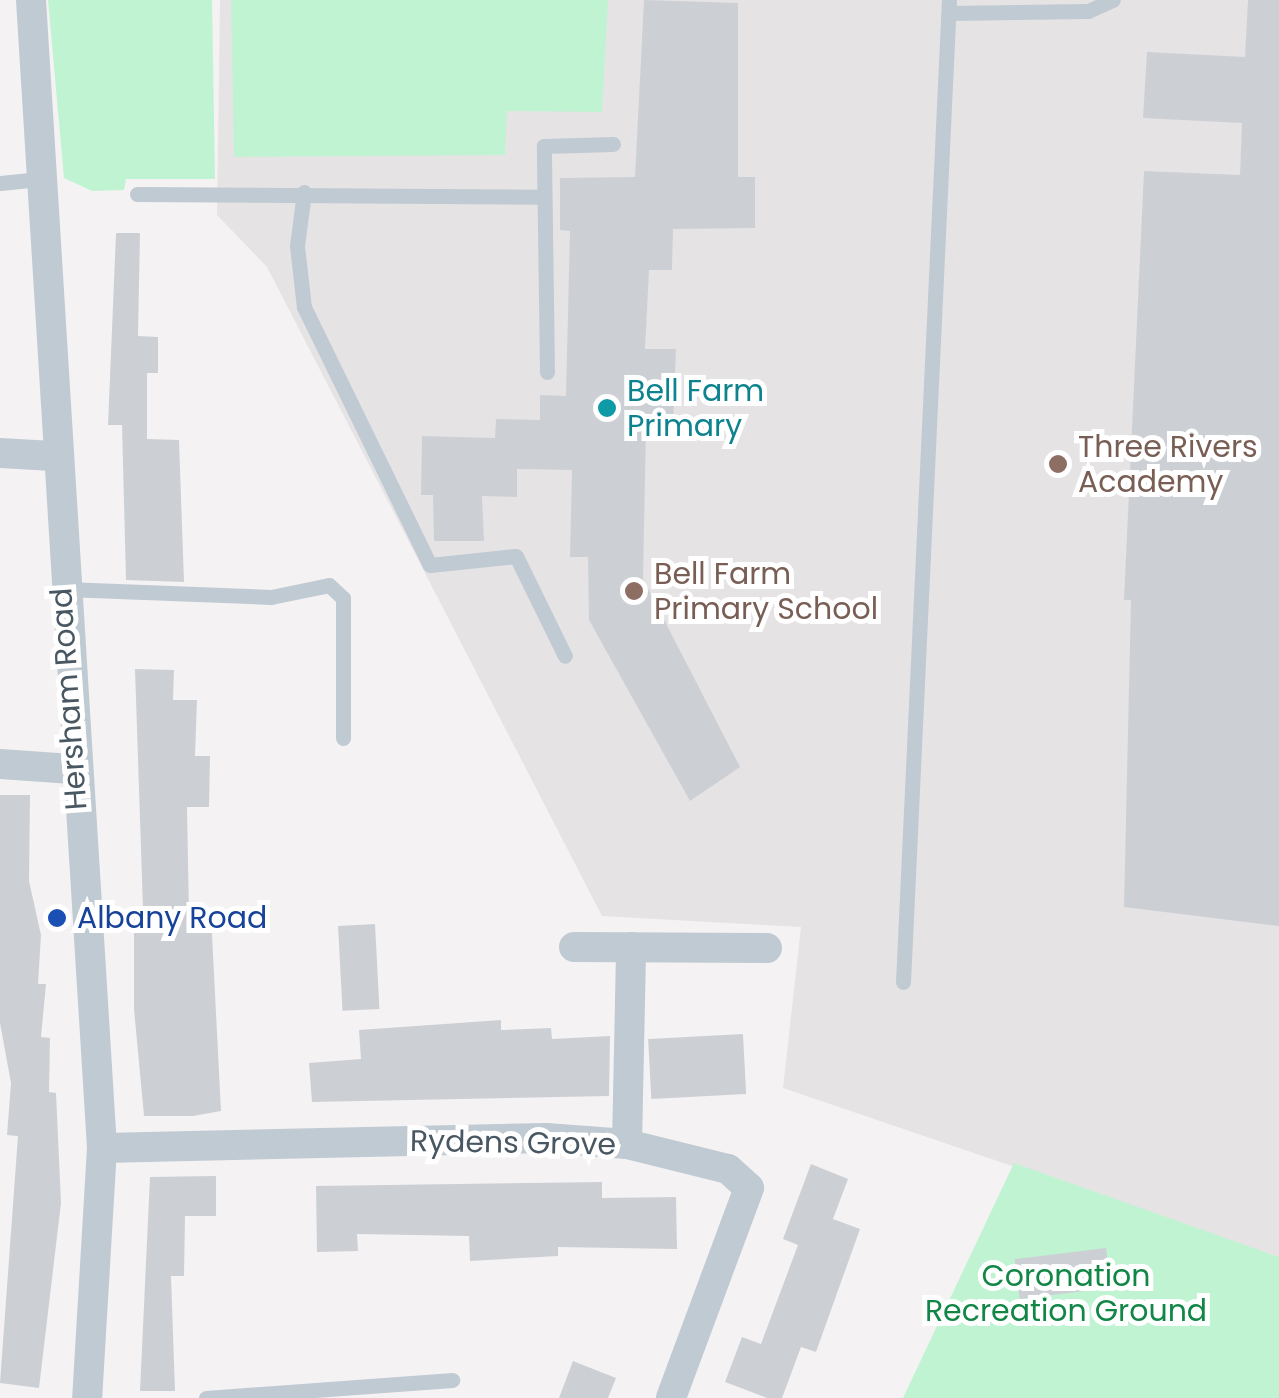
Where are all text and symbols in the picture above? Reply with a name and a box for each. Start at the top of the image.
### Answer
place label: Bell Farm Primary [627,373,764,444]
marker: Bell Farm Primary [596,397,618,419]
place label: Three Rivers Academy [1078,429,1258,500]
marker: Three Rivers Academy [1047,453,1069,475]
place label: Bell Farm Primary School [654,556,878,626]
marker: Bell Farm Primary School [623,580,645,602]
street label: Hersham Road [43,587,95,811]
place label: Albany Road [77,900,267,936]
marker: Albany Road [46,907,68,929]
street label: Rydens Grove [410,1123,616,1163]
park label: Coronation Recreation Ground [925,1258,1207,1328]

